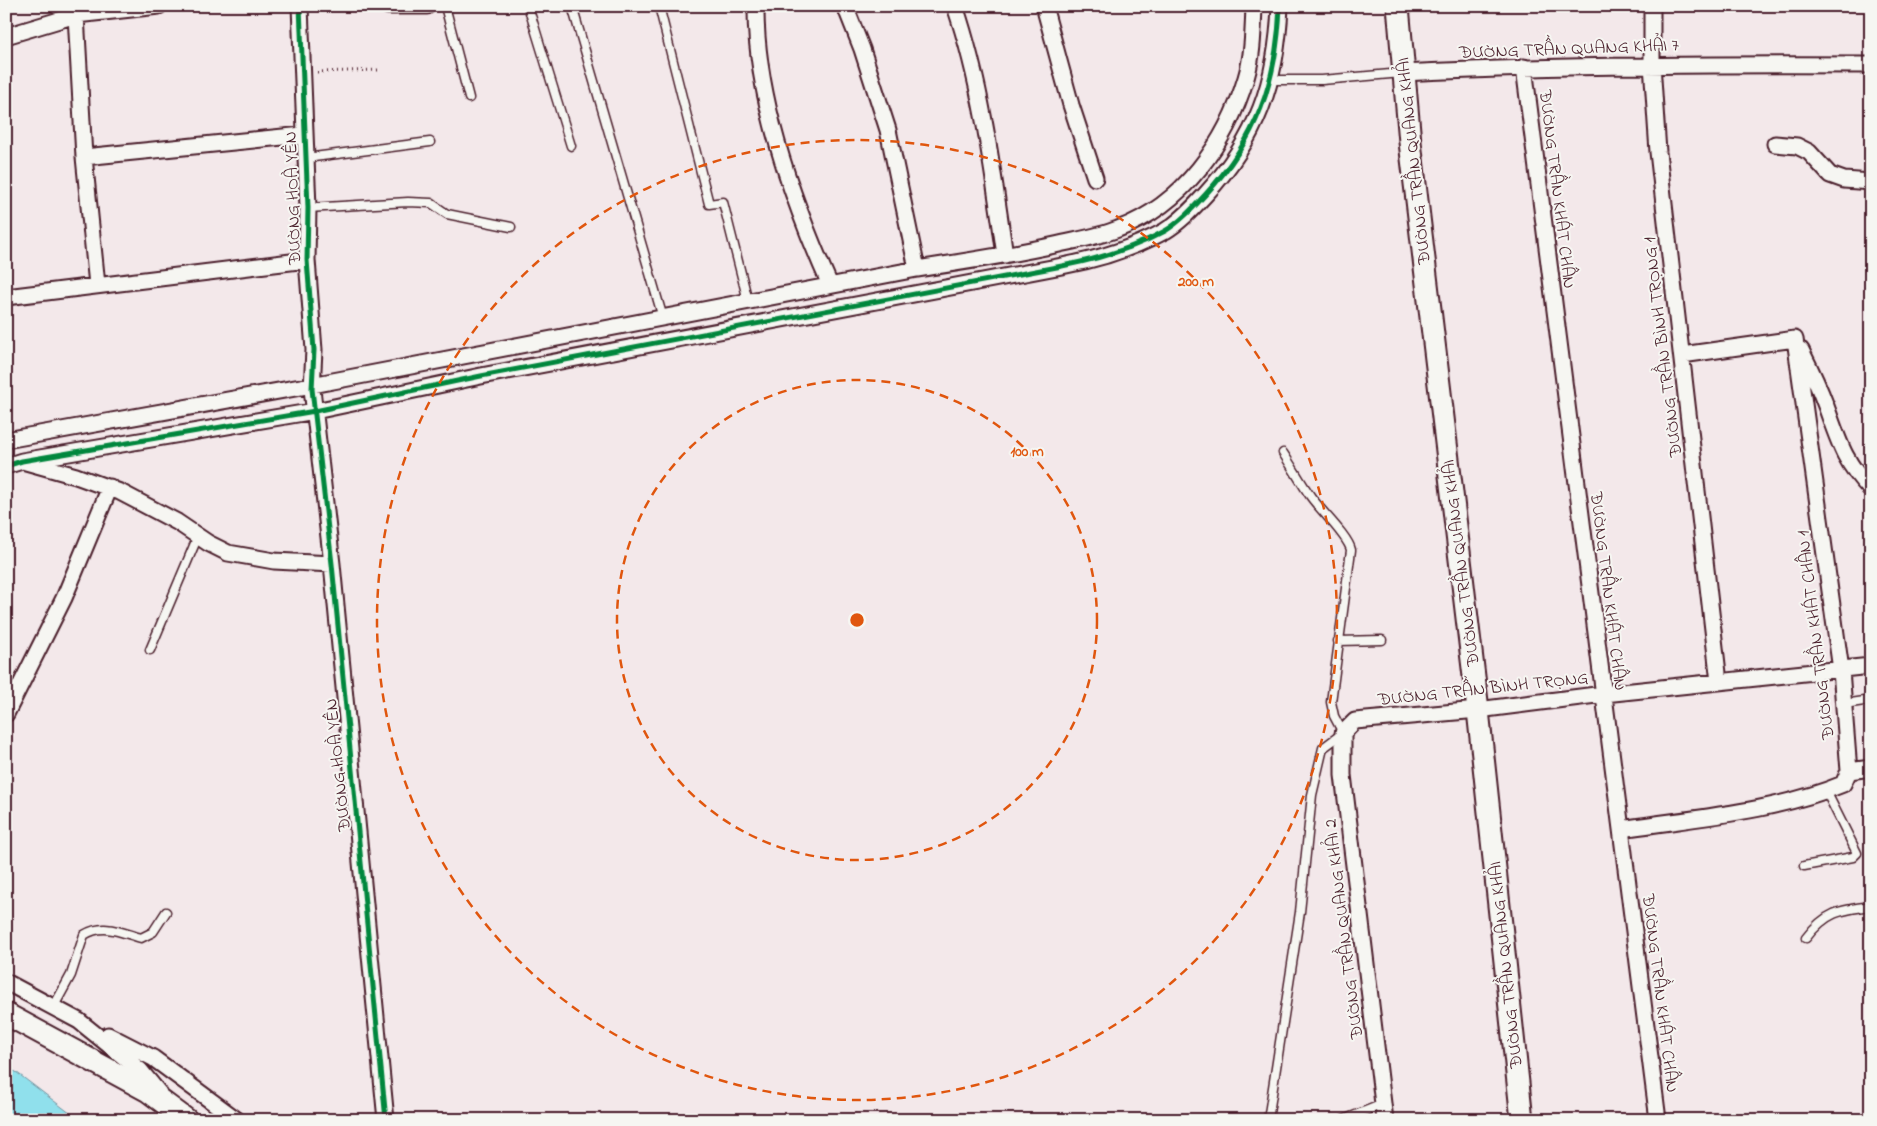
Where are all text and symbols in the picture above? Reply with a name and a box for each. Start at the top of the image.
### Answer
street label: ĐƯỜNG TRẦN QUANG KHẢI 7 [1458,30,1680,67]
street label: ĐƯỜNG TRẦN QUANG KHẢI [1388,56,1439,267]
street label: ĐƯỜNG TRẦN KHÁT CHÂN [1531,87,1584,290]
street label: ĐƯỜNG HOÀ YÊN [279,131,309,266]
street label: ĐƯỜNG TRẦN BÌNH TRỌNG 1 [1635,235,1691,460]
text: 200 m [1177,271,1214,293]
text: 100 m [1010,441,1044,463]
street label: ĐƯỜNG TRẦN QUANG KHẢI [1433,458,1488,669]
street label: ĐƯỜNG TRẦN KHÁT CHÂN [1582,489,1635,692]
street label: ĐƯỜNG TRẦN KHÁT CHÂN 1 [1788,529,1843,742]
centre of rings [848,611,866,629]
street label: ĐƯỜNG TRẦN BÌNH TRỌNG [1375,663,1590,714]
street label: ĐƯỜNG HOÀ YÊN [319,697,359,834]
street label: ĐƯỜNG TRẦN QUANG KHẢI 2 [1316,817,1372,1042]
street label: ĐƯỜNG TRẦN QUANG KHẢI [1480,860,1531,1071]
street label: ĐƯỜNG TRẦN KHÁT CHÂN [1634,891,1687,1094]

